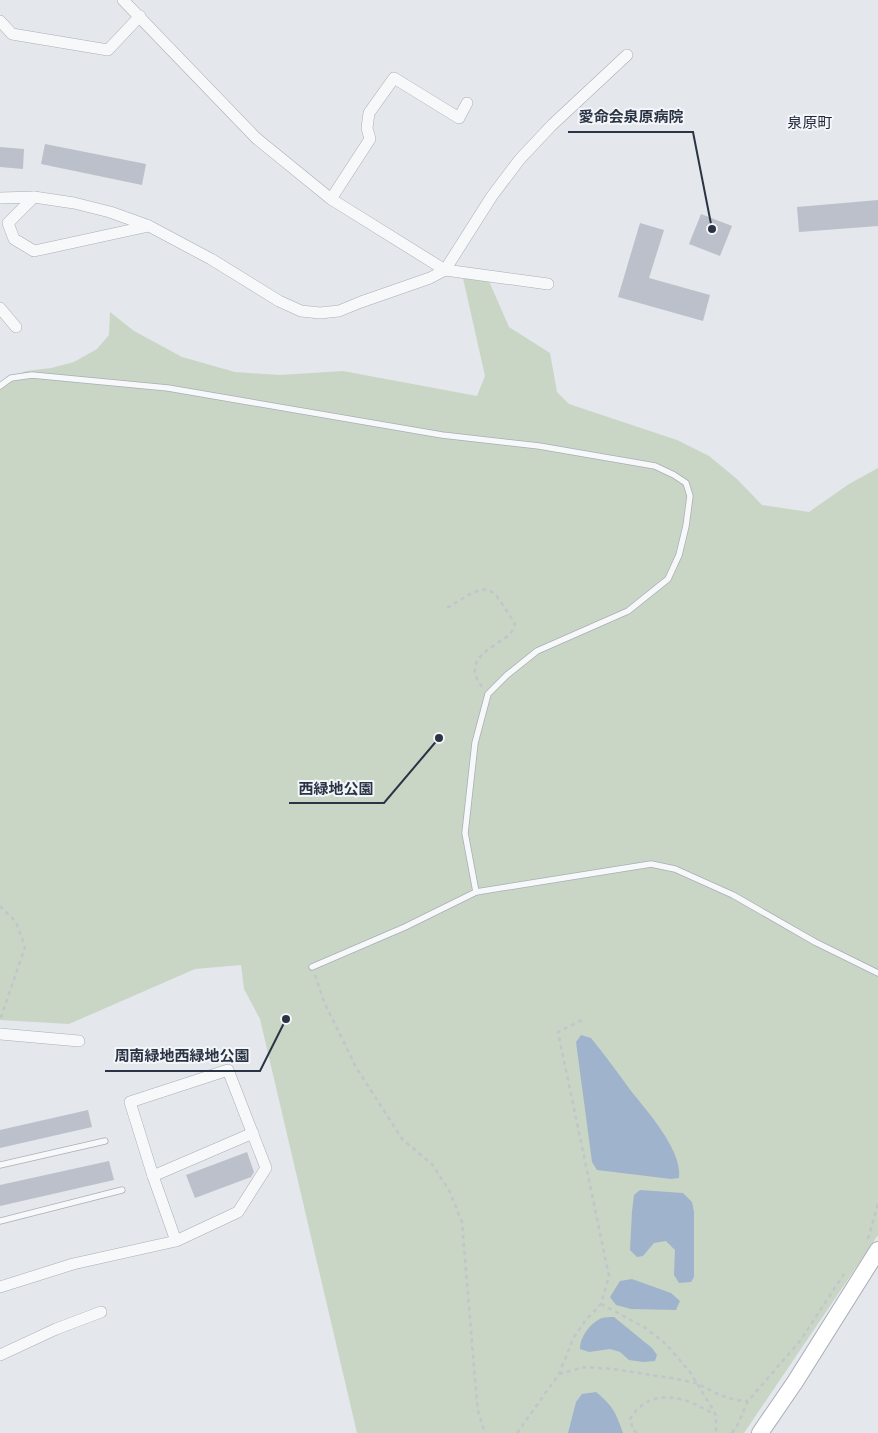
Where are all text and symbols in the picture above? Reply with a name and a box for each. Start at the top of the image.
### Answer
callout: 愛命会泉原病院 [568,102,693,132]
text: 愛命会泉原病院 [578,107,684,127]
district label: 泉原町 [787,113,833,133]
callout: 西緑地公園 [289,773,384,803]
text: 西緑地公園 [298,779,374,799]
callout: 周南緑地西緑地公園 [105,1041,260,1071]
text: 周南緑地西緑地公園 [114,1046,250,1066]

